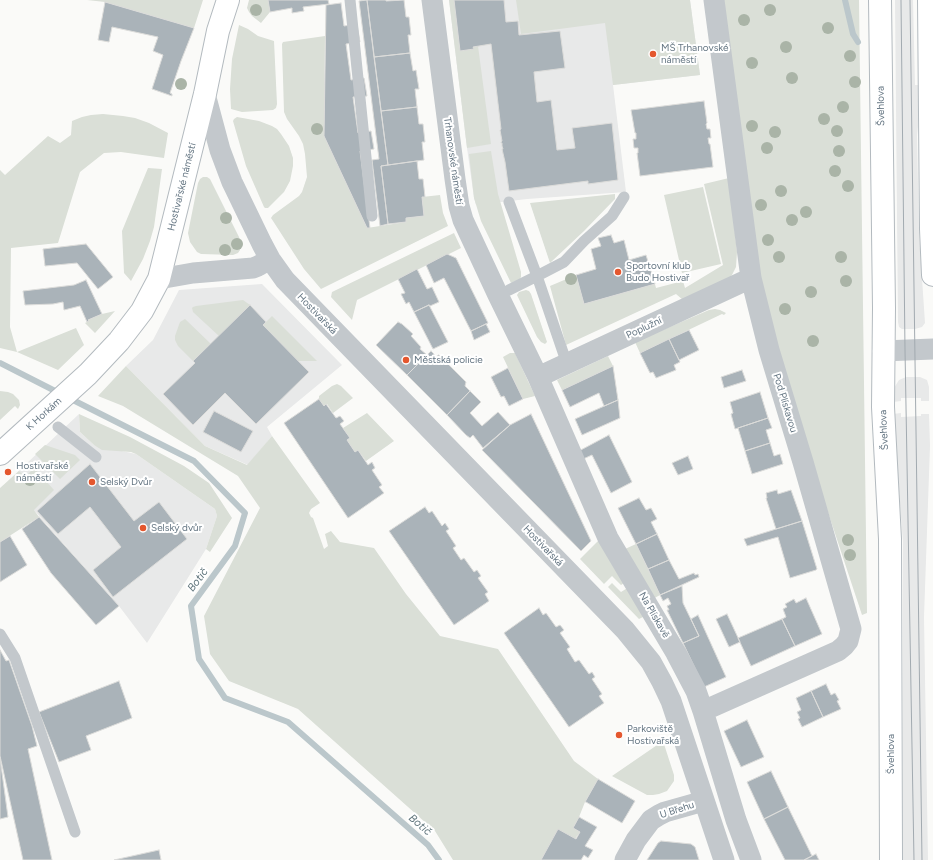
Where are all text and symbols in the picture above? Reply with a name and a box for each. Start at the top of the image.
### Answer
place label: MŠ Trhanovské náměstí [661,42,729,66]
marker: MŠ Trhanovské náměstí [648,49,658,59]
street label: Švehlova [875,86,887,126]
street label: Trhanovské náměstí [441,116,465,206]
street label: Hostivařské náměstí [165,142,199,232]
place label: Sportovní klub Budo Hostivař [626,260,691,284]
marker: Sportovní klub Budo Hostivař [613,267,623,277]
street label: Hostivařská [295,291,339,337]
street label: Poplužní [624,315,664,341]
place label: Městská policie [414,354,483,366]
marker: Městská policie [401,355,411,365]
street label: Pod Plískavou [770,372,800,434]
street label: K Horkám [24,395,64,433]
street label: Švehlova [877,410,891,450]
place label: Hostivařské náměstí [16,460,69,484]
marker: Hostivařské náměstí [3,467,13,477]
place label: Selský Dvůr [100,476,152,488]
marker: Selský Dvůr [87,477,97,487]
place label: Selský dvůr [151,522,202,534]
marker: Selský dvůr [138,523,148,533]
street label: Hostivařská [521,523,565,569]
water label: Botič [185,566,211,594]
street label: Na Plískavě [636,590,672,640]
place label: Parkoviště Hostivařská [627,723,679,746]
marker: Parkoviště Hostivařská [614,730,624,740]
street label: Švehlova [885,734,897,774]
street label: U Břehu [658,799,696,821]
water label: Botič [406,812,434,838]

